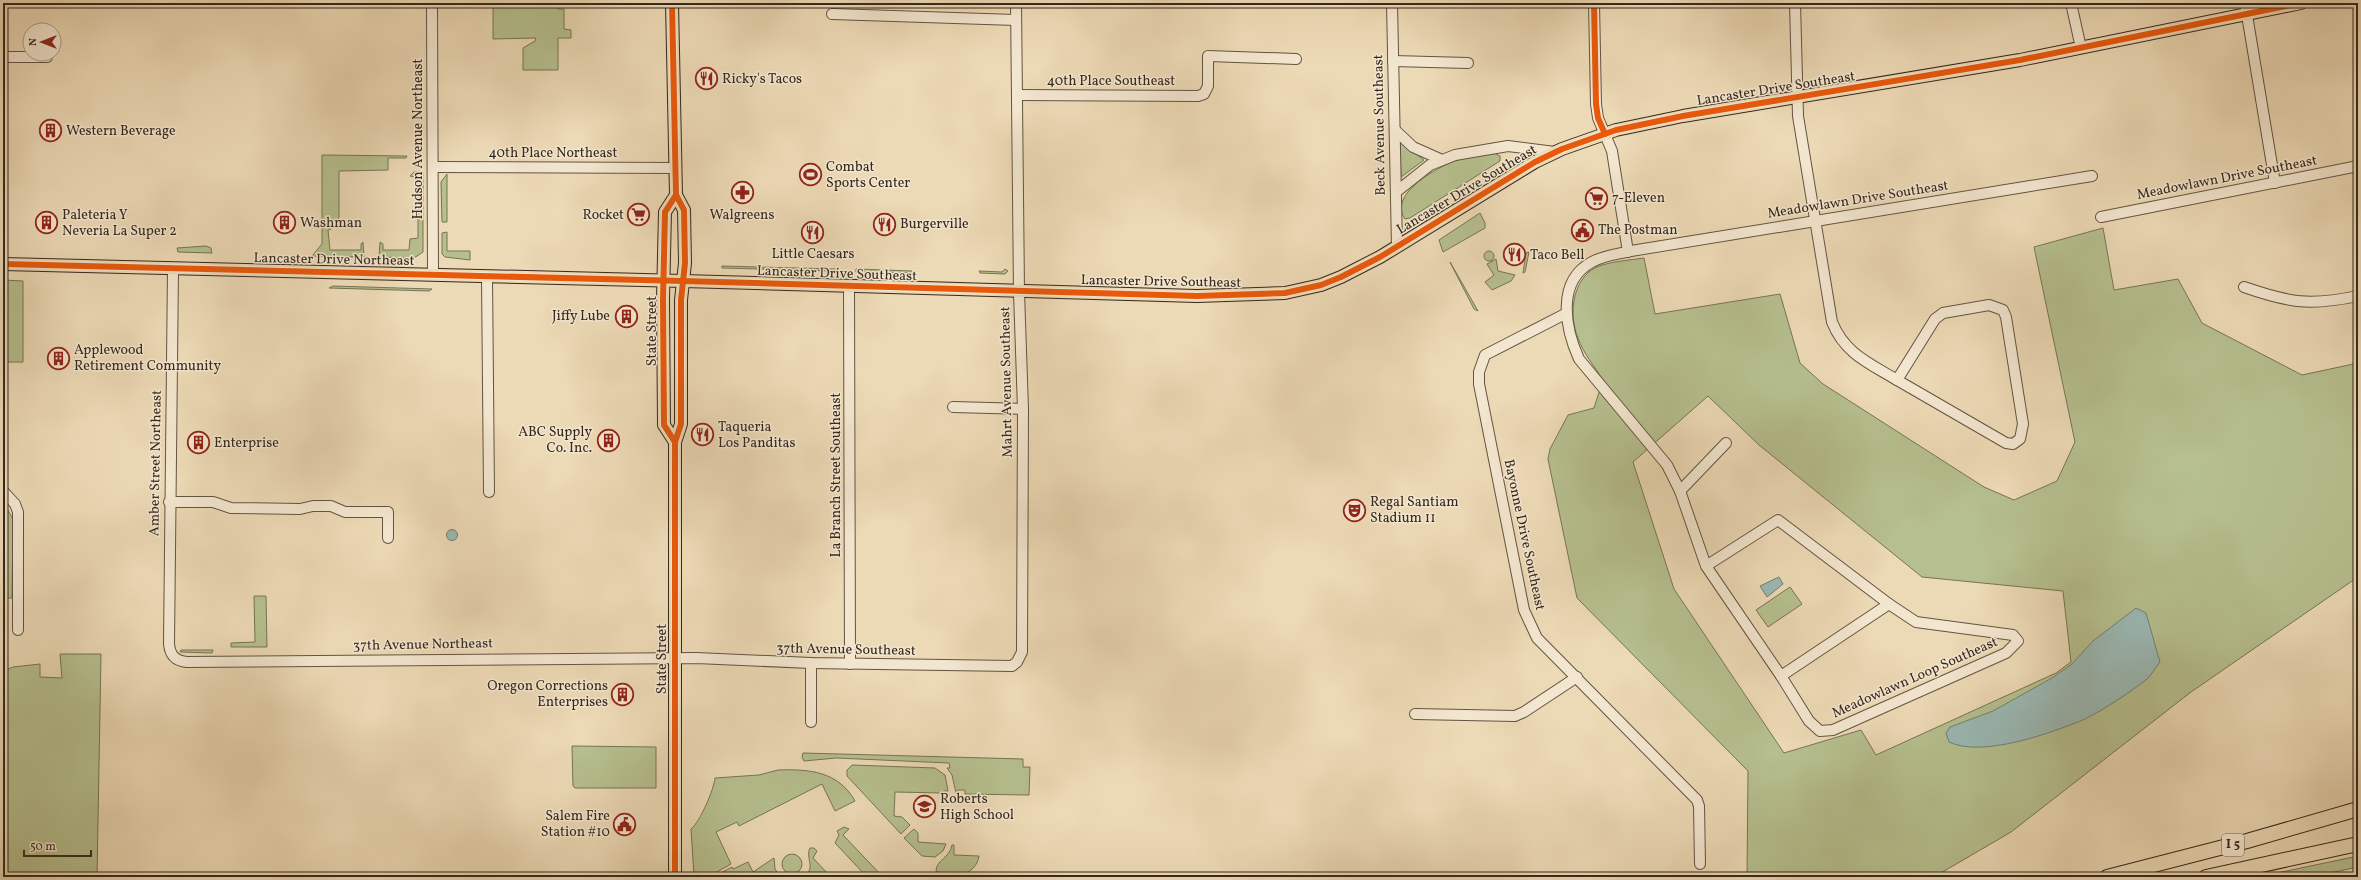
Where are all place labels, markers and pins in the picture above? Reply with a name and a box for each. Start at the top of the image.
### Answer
restaurant icon: Ricky's Tacos [693,66,719,92]
place label: Ricky's Tacos [722,70,802,89]
building icon: Western Beverage [37,118,63,144]
place label: Western Beverage [66,122,176,141]
place label: Combat Sports Center [826,158,910,193]
sports icon: Combat Sports Center [798,162,824,188]
pharmacy icon: Walgreens [729,180,755,206]
supermarket icon: 7-Eleven [1583,185,1609,211]
place label: 7-Eleven [1612,189,1665,208]
supermarket icon: Rocket [626,202,652,228]
place label: Paleteria Y Neveria La Super 2 [62,206,177,241]
place label: Rocket [582,206,624,225]
place label: Walgreens [710,206,774,225]
building icon: Paleteria Y Neveria La Super 2 [33,210,59,236]
building icon: Washman [271,210,297,236]
restaurant icon: Burgerville [871,211,897,237]
place label: Washman [300,214,362,233]
place label: Burgerville [900,215,969,234]
public building icon: The Postman [1570,217,1596,243]
restaurant icon: Little Caesars [800,219,826,245]
place label: The Postman [1598,221,1678,240]
restaurant icon: Taco Bell [1501,242,1527,268]
place label: Little Caesars [772,245,854,264]
place label: Taco Bell [1530,246,1585,265]
building icon: Jiffy Lube [613,303,639,329]
place label: Jiffy Lube [552,307,610,326]
place label: Applewood Retirement Community [74,341,221,376]
building icon: Applewood Retirement Community [46,345,72,371]
place label: Taqueria Los Panditas [718,418,796,453]
restaurant icon: Taqueria Los Panditas [690,422,716,448]
place label: ABC Supply Co. Inc. [518,423,592,458]
building icon: ABC Supply Co. Inc. [595,427,621,453]
building icon: Enterprise [186,430,212,456]
place label: Enterprise [214,434,279,453]
place label: Regal Santiam Stadium 11 [1370,493,1459,528]
theatre icon: Regal Santiam Stadium 11 [1341,497,1367,523]
place label: Oregon Corrections Enterprises [487,677,608,712]
building icon: Oregon Corrections Enterprises [610,681,636,707]
place label: Roberts High School [940,790,1014,825]
school or university icon: Roberts High School [912,794,938,820]
place label: Salem Fire Station #10 [541,807,610,842]
public building icon: Salem Fire Station #10 [612,811,638,837]

